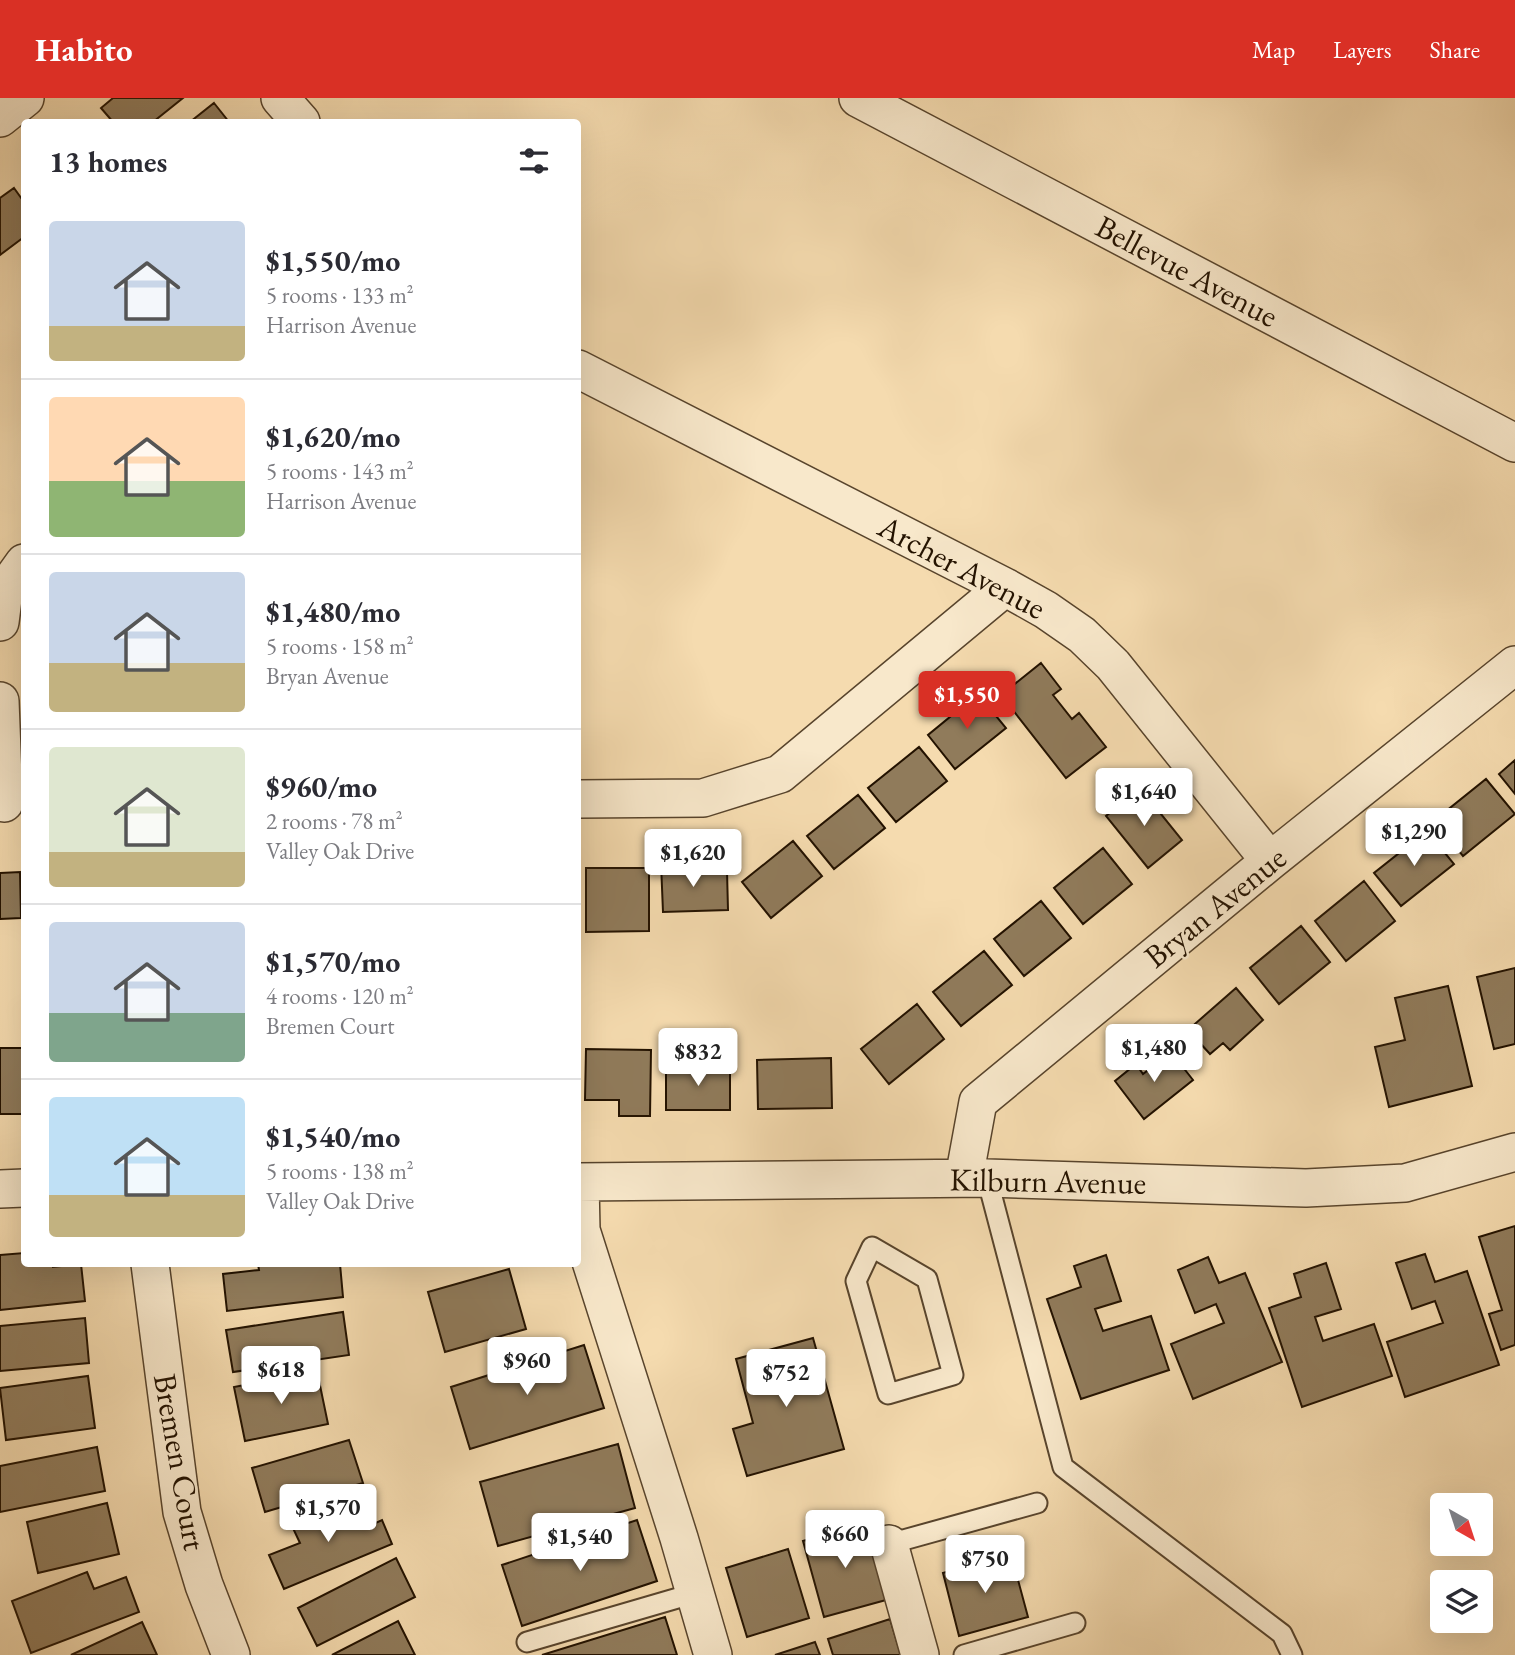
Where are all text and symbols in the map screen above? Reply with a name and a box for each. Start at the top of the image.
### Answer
text: Habito [35,28,132,71]
text: Map [1252,34,1295,65]
text: Layers [1333,34,1392,65]
text: Share [1430,34,1480,65]
text: 13 homes [49,142,167,181]
icon: filters [515,142,553,180]
street label: Bellevue Avenue [1089,205,1285,337]
text: $1,550/mo [266,241,400,280]
icon: home [105,249,189,333]
text: 5 rooms · 133 m² [266,280,414,310]
text: Harrison Avenue [266,310,416,340]
text: $1,620/mo [266,417,400,456]
icon: home [105,425,189,509]
text: 5 rooms · 143 m² [266,456,414,486]
text: Harrison Avenue [266,486,416,516]
street label: Archer Avenue [870,505,1053,629]
text: $1,480/mo [266,592,400,631]
icon: home [105,600,189,684]
text: 5 rooms · 158 m² [266,631,414,661]
text: Bryan Avenue [266,661,389,691]
pin: $1,550 [910,672,1024,731]
text: $1,550 [935,679,999,709]
text: $960/mo [266,767,377,806]
pin: $1,640 [1087,768,1201,828]
icon: home [105,775,189,859]
text: $1,640 [1112,776,1176,806]
text: 2 rooms · 78 m² [266,806,403,836]
pin: $1,290 [1357,808,1471,868]
text: $1,290 [1382,816,1446,846]
pin: $1,620 [636,830,750,889]
text: Valley Oak Drive [266,836,414,866]
text: $1,620 [661,837,725,867]
street label: Bryan Avenue [1135,837,1295,977]
text: $1,570/mo [266,942,400,981]
icon: home [105,950,189,1034]
text: 4 rooms · 120 m² [266,981,414,1011]
text: Bremen Court [266,1011,395,1041]
pin: $1,480 [1097,1024,1211,1084]
pin: $832 [657,1028,739,1088]
text: $1,480 [1122,1032,1186,1062]
text: $832 [674,1036,722,1066]
text: $1,540/mo [266,1117,400,1156]
icon: home [105,1125,189,1209]
text: 5 rooms · 138 m² [266,1156,414,1186]
street label: Kilburn Avenue [949,1158,1147,1204]
text: Valley Oak Drive [266,1186,414,1216]
pin: $960 [486,1338,568,1397]
text: $960 [503,1345,551,1375]
pin: $618 [240,1346,322,1406]
pin: $752 [745,1350,827,1409]
text: $618 [257,1354,305,1384]
text: $752 [762,1357,810,1387]
street label: Bremen Court [144,1370,216,1554]
pin: $1,570 [271,1484,385,1544]
text: $1,570 [296,1492,360,1522]
north arrow [1430,1493,1493,1556]
map controls [1430,1493,1493,1633]
pin: $660 [804,1510,886,1570]
pin: $1,540 [523,1514,637,1573]
text: $660 [821,1518,869,1548]
text: $1,540 [548,1521,612,1551]
pin: $750 [944,1536,1026,1595]
text: $750 [961,1543,1009,1573]
button: layers [1430,1570,1493,1633]

